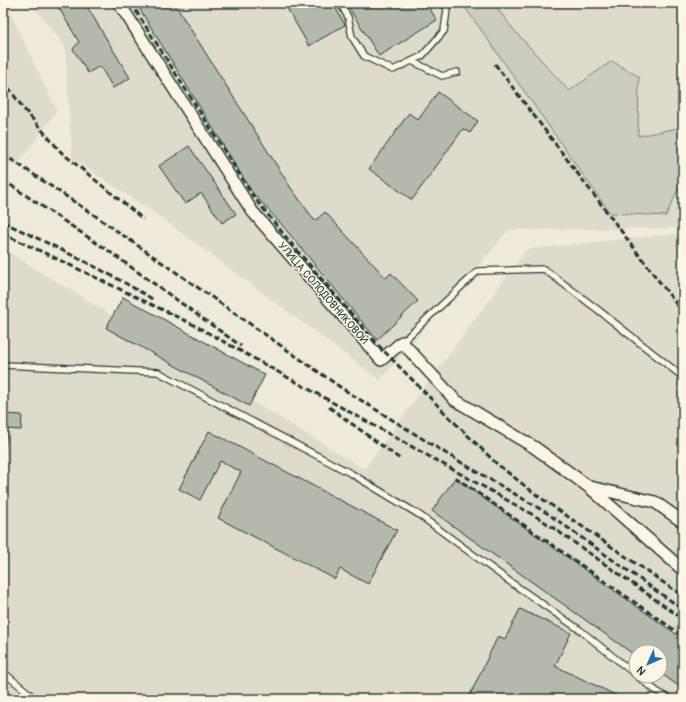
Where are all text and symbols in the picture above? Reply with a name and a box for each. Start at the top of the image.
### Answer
street label: УЛИЦА СОЛОДОВНИКОВОЙ [275,239,371,347]
north arrow [628,644,668,684]
text: N [634,663,649,678]

